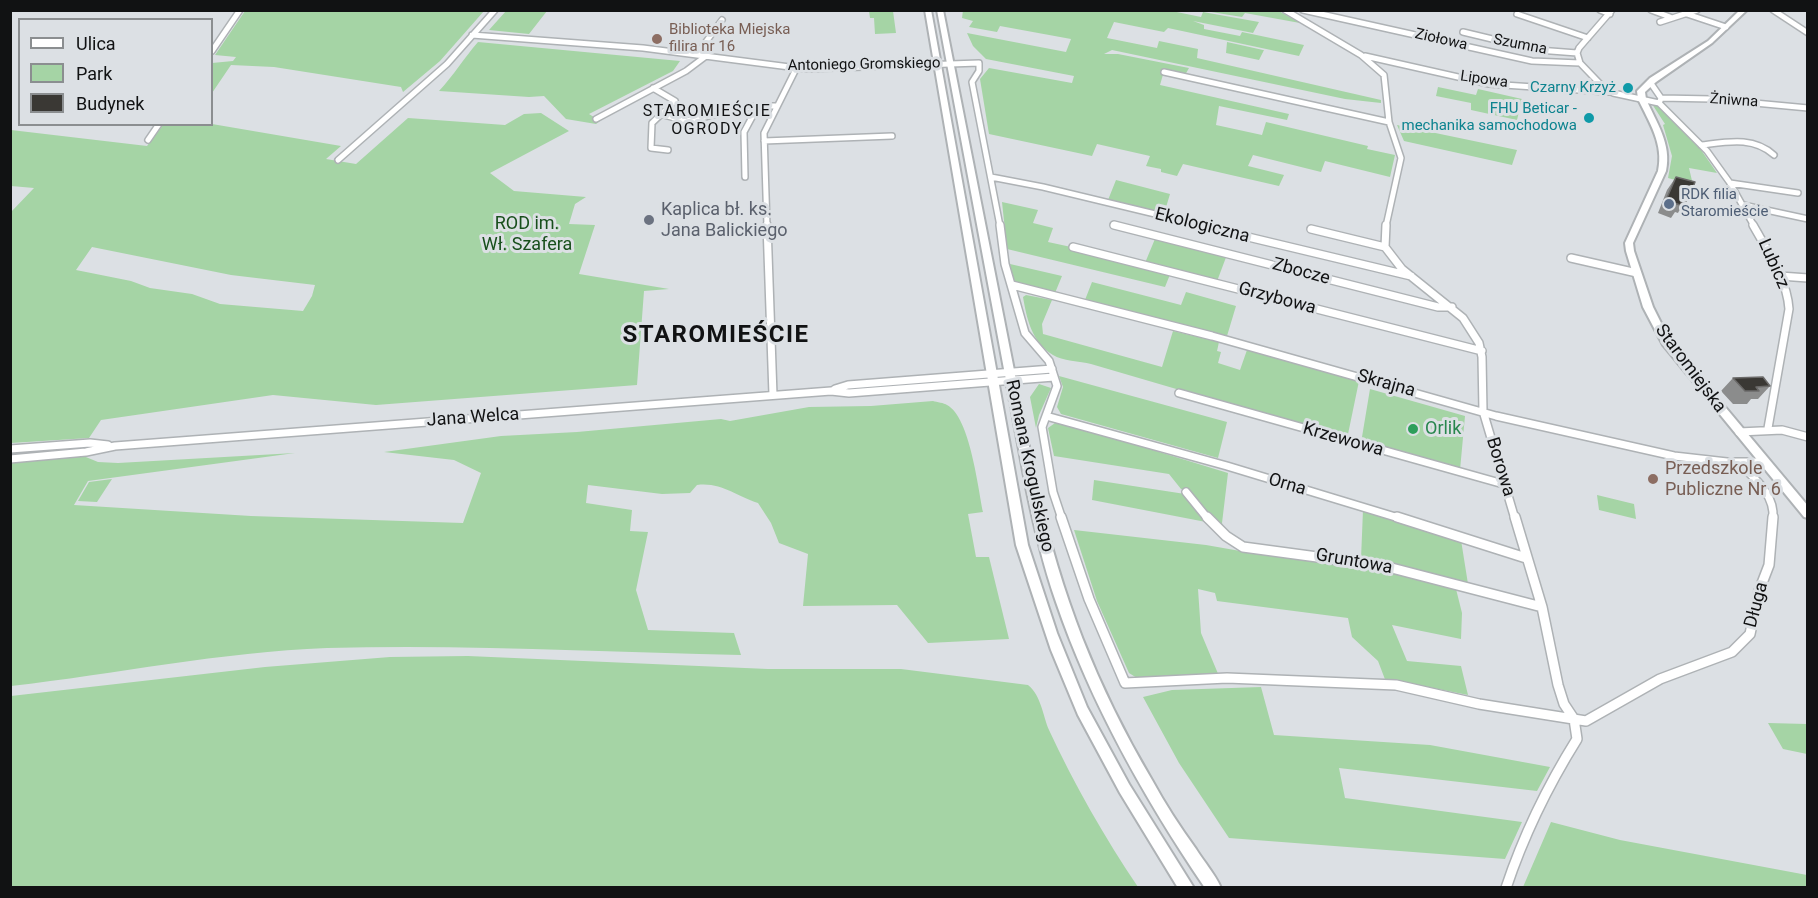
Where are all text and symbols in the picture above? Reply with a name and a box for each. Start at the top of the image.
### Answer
legend [18,18,213,126]
place label: Biblioteka Miejska filira nr 16 [669,21,790,56]
street label: Ziołowa [1413,25,1469,55]
street label: Szumna [1492,31,1548,59]
marker: Biblioteka Miejska filira nr 16 [650,32,664,46]
text: Ulica [76,33,116,54]
street label: Antoniego Gromskiego [787,55,941,75]
text: Park [76,63,112,84]
street label: Lipowa [1459,68,1509,92]
place label: Czarny Krzyż [1530,79,1616,97]
marker: Czarny Krzyż [1621,81,1635,95]
street label: Żniwna [1709,90,1759,112]
text: Budynek [76,93,144,114]
place label: FHU Beticar - mechanika samochodowa [1401,100,1577,135]
district label: STAROMIEŚCIE OGRODY [643,102,771,140]
marker: FHU Beticar - mechanika samochodowa [1582,111,1596,125]
place label: RDK filia Staromieście [1681,186,1768,221]
marker: RDK filia Staromieście [1662,197,1676,211]
place label: Kaplica bł. ks. Jana Balickiego [661,199,788,242]
street label: Ekologiczna [1152,204,1252,248]
park label: ROD im. Wł. Szafera [482,213,572,256]
marker: Kaplica bł. ks. Jana Balickiego [642,213,656,227]
street label: Lubicz [1753,236,1793,292]
street label: Zbocze [1270,254,1332,290]
street label: Grzybowa [1236,278,1318,320]
street label: Staromiejska [1650,321,1730,417]
district label: STAROMIEŚCIE [623,322,809,350]
street label: Skrajna [1354,365,1418,403]
street label: Romana Krogulskiego [1000,378,1058,554]
street label: Jana Welca [426,404,520,432]
street label: Krzewowa [1300,418,1386,462]
place label: Orlik [1425,418,1461,440]
marker: Orlik [1406,422,1420,436]
street label: Borowa [1481,435,1519,499]
place label: Przedszkole Publiczne Nr 6 [1665,458,1781,500]
street label: Orna [1266,469,1308,501]
marker: Przedszkole Publiczne Nr 6 [1646,472,1660,486]
street label: Gruntowa [1314,545,1394,579]
street label: Długa [1741,580,1773,630]

